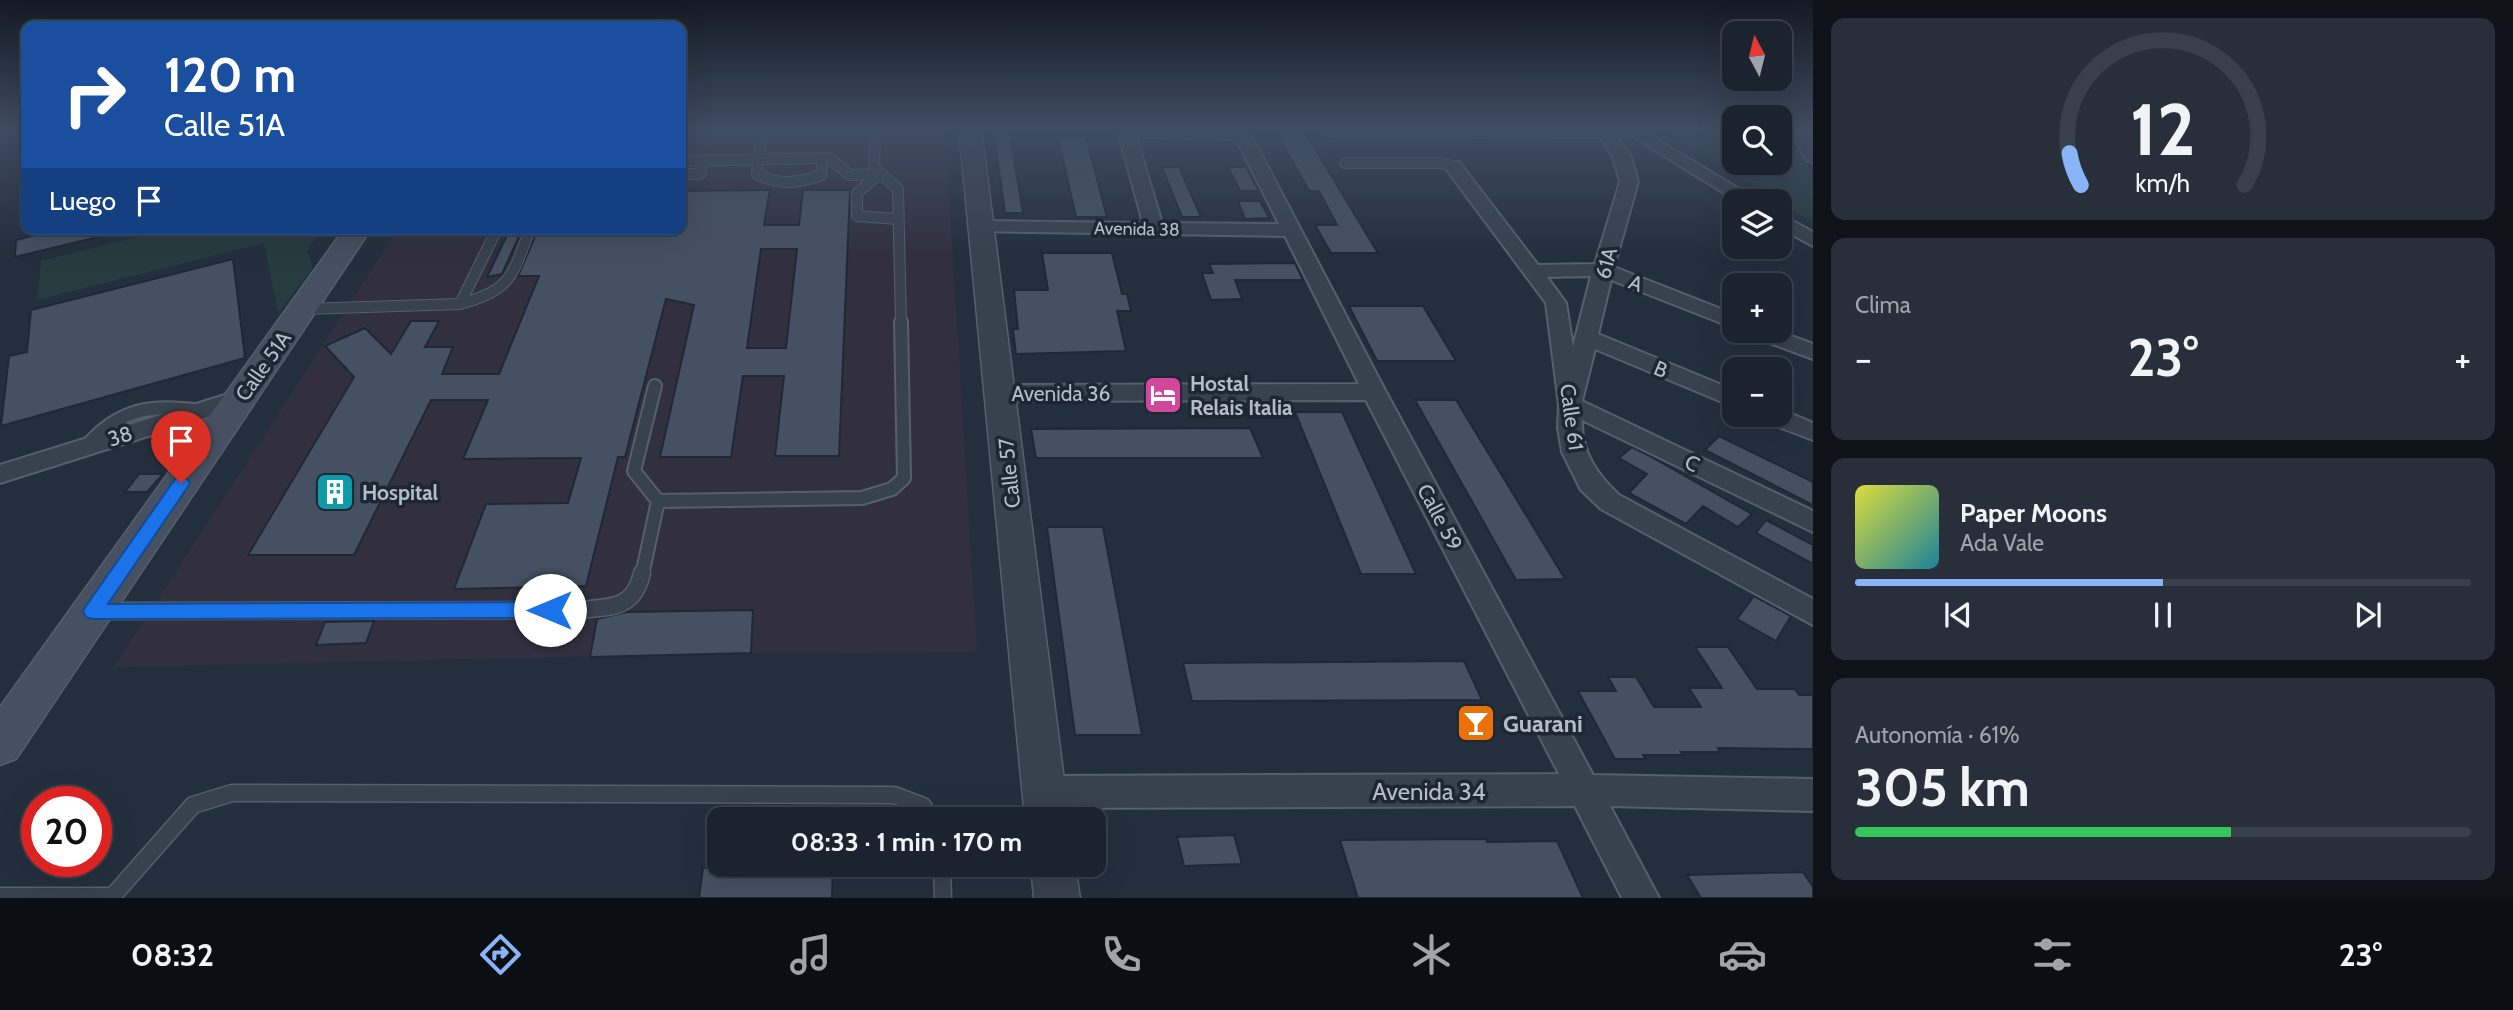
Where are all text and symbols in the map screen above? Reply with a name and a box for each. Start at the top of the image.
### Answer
north arrow [1722,21,1792,91]
map controls [1722,21,1792,427]
text: 120 m [164,45,296,104]
icon: right [49,49,140,140]
text: 12 [2130,85,2196,173]
text: Calle 51A [164,105,285,144]
button: search [1722,105,1792,175]
text: km/h [2136,168,2190,198]
icon: arrive [130,182,168,220]
text: Luego [49,185,116,217]
button: layers [1722,189,1792,259]
street label: Avenida 38 [1094,217,1180,241]
street label: 61A [1590,244,1622,281]
street label: A [1625,269,1647,297]
button: + [1722,273,1792,343]
text: Clima [1855,291,1911,319]
street label: Calle 51A [230,326,296,406]
text: 23° [2128,326,2198,389]
text: − [1855,335,1872,382]
text: + [2454,335,2471,382]
street label: B [1650,355,1672,383]
button: − [1722,357,1792,427]
place label: Hostal Relais Italia [1190,371,1293,420]
hotel icon: Hostal Relais Italia [1142,374,1184,416]
street label: Avenida 36 [1011,381,1111,406]
street label: Calle 61 [1555,382,1589,452]
pin [151,411,211,483]
street label: 38 [105,420,135,452]
icon: arrive [162,422,200,460]
street label: Calle 57 [993,436,1025,509]
street label: C [1681,449,1703,477]
building icon: Hospital [314,471,356,513]
place label: Hospital [362,480,439,505]
street label: Calle 59 [1412,480,1468,554]
text: Paper Moons [1960,497,2107,529]
text: Ada Vale [1960,529,2044,557]
position arrow [513,573,587,647]
icon: previous [1939,596,1977,634]
icon: pause [2144,596,2182,634]
icon: next [2349,596,2387,634]
bar icon: Guarani [1455,702,1497,744]
place label: Guarani [1503,709,1583,738]
text: Autonomía · 61% [1855,721,2020,749]
text: 305 km [1855,756,2030,819]
street label: Avenida 34 [1372,777,1486,806]
speed limit sign: 20 [21,786,112,877]
text: 08:33 · 1 min · 170 m [791,826,1022,858]
icon: directions [476,930,525,979]
icon: music [786,930,835,979]
icon: phone [1097,930,1146,979]
icon: climate [1407,930,1456,979]
icon: car [1718,930,1767,979]
icon: filters [2028,930,2077,979]
text: 08:32 [131,935,214,974]
text: 23° [2339,935,2382,974]

